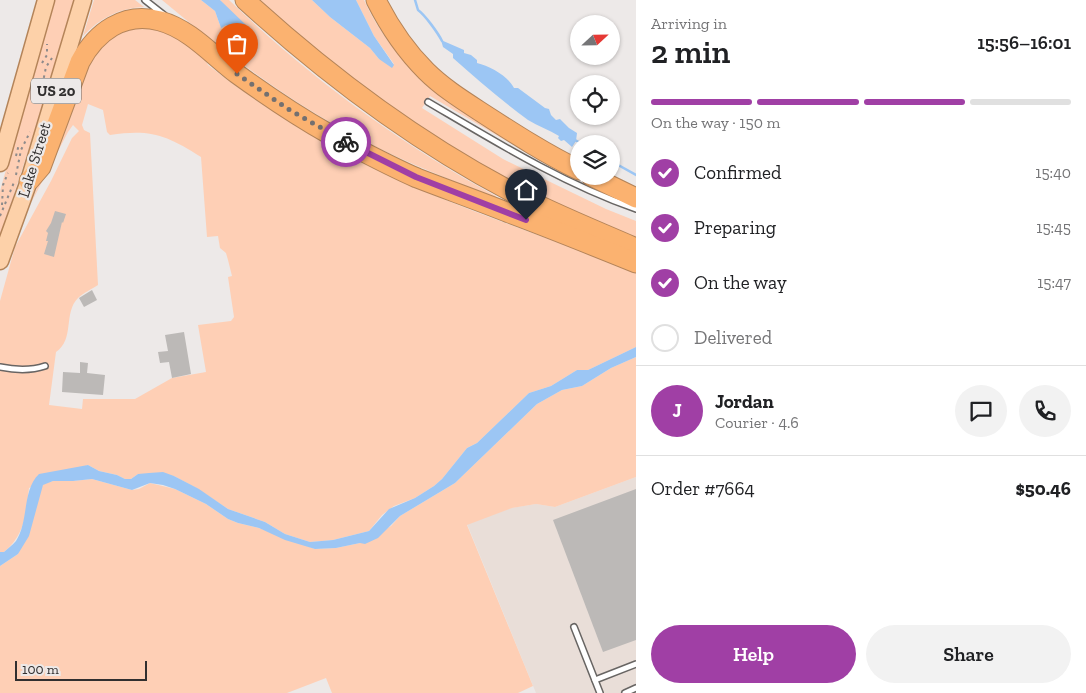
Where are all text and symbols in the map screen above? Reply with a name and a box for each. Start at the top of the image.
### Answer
text: Arriving in [651,14,727,33]
north arrow [570,15,620,65]
map controls [570,15,620,185]
pin [216,23,258,74]
icon: bag [223,30,251,58]
text: 15:56–16:01 [977,31,1071,54]
text: 2 min [651,33,730,71]
button: locate [570,75,620,125]
road number: US 20 [31,78,81,104]
text: On the way · 150 m [651,113,780,132]
courier [321,117,371,167]
street label: Lake Street [14,120,54,200]
icon: bike [332,128,360,156]
button: layers [570,135,620,185]
icon: check [651,159,679,187]
text: Confirmed [694,161,781,184]
text: 15:40 [1035,163,1071,182]
pin [505,169,547,220]
icon: home [512,176,540,204]
icon: check [651,214,679,242]
text: Preparing [694,216,776,239]
text: 15:45 [1036,218,1071,237]
icon: check [651,269,679,297]
text: On the way [694,271,787,294]
text: 15:47 [1037,273,1071,292]
text: Delivered [694,326,772,349]
button: chat [955,385,1007,437]
button: phone [1019,385,1071,437]
text: Jordan [715,390,774,413]
text: J [672,399,682,422]
text: Courier · 4.6 [715,413,799,432]
text: Order #7664 [651,477,755,500]
text: $50.46 [1015,477,1071,500]
button: Help [651,625,856,683]
button: Share [866,625,1071,683]
scale bar [15,658,148,681]
text: 100 m [22,661,59,678]

